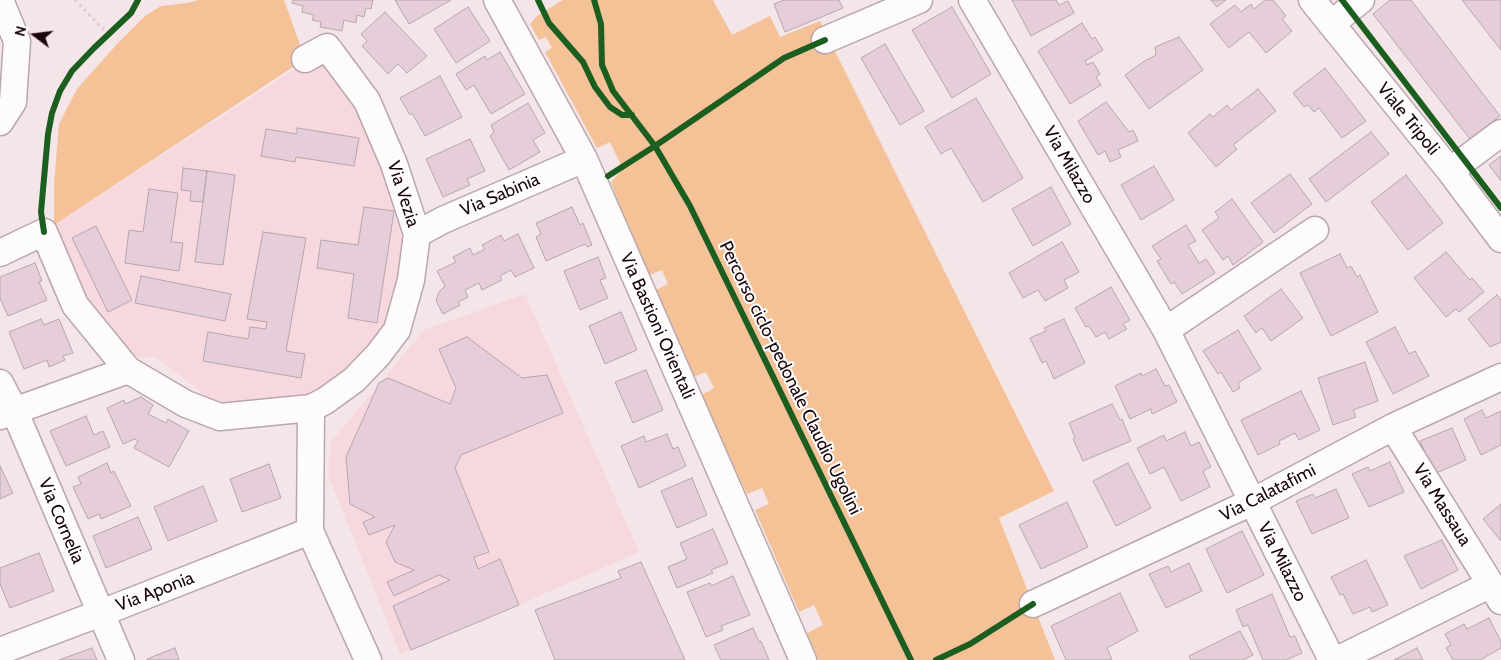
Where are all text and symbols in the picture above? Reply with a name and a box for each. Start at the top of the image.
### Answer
north arrow [10,10,60,60]
text: N [11,24,30,38]
street label: Viale Tripoli [1372,78,1444,160]
street label: Via Milazzo [1038,122,1100,208]
street label: Via Vezia [382,158,424,230]
street label: Via Sabinia [457,169,543,221]
street label: Percorso ciclo-pedonale Claudio Ugolini [714,238,866,518]
street label: Via Bastioni Orientali [615,249,699,403]
street label: Via Calatafimi [1216,460,1320,526]
street label: Via Massaua [1408,460,1476,550]
street label: Via Cornelia [33,475,89,567]
street label: Via Milazzo [1253,519,1311,605]
street label: Via Aponia [113,567,197,617]

